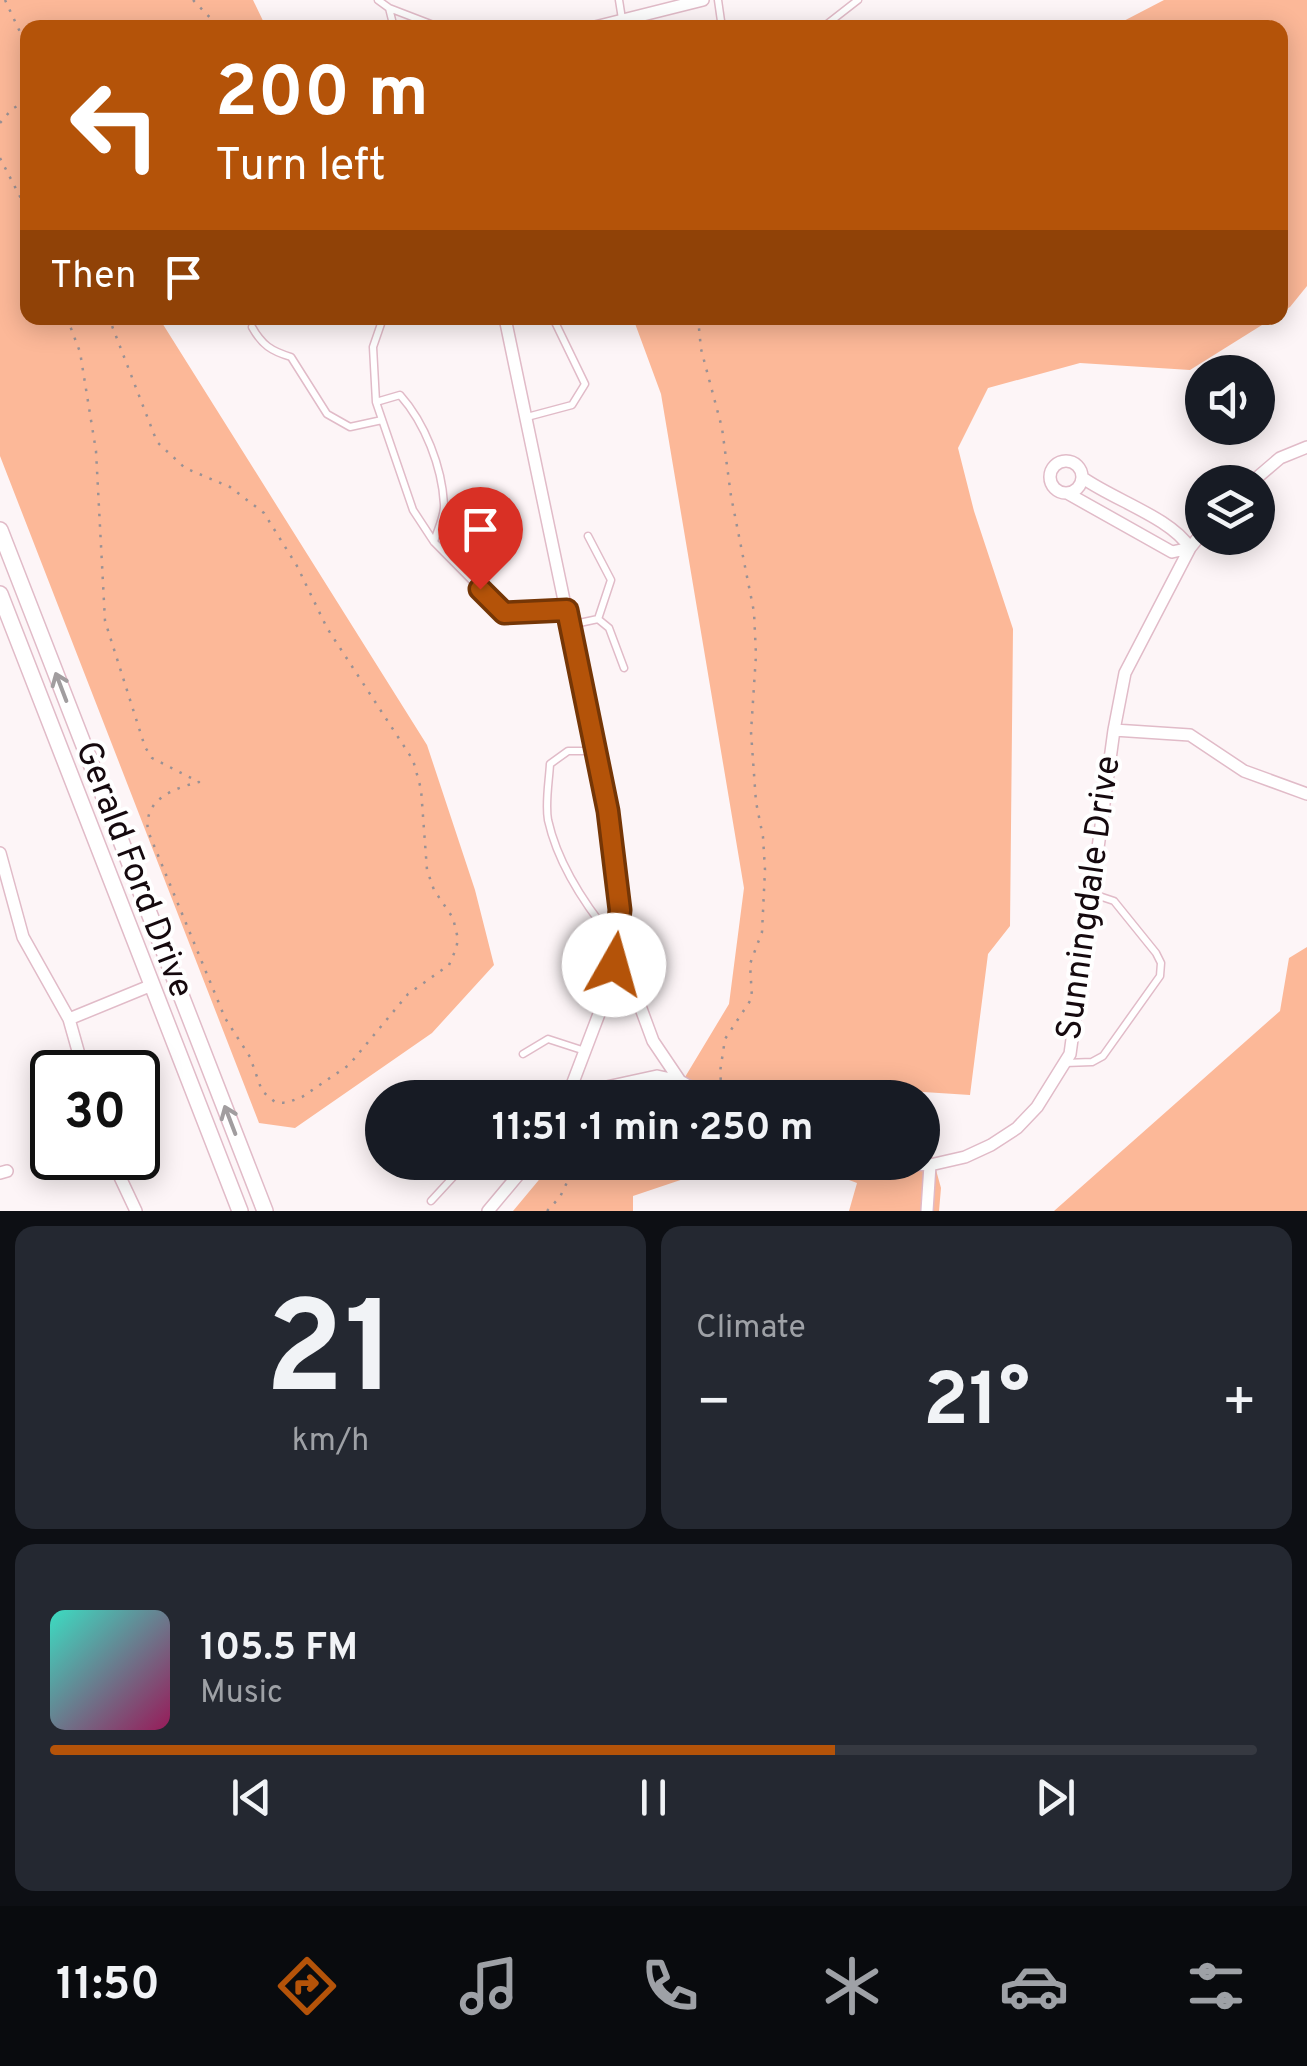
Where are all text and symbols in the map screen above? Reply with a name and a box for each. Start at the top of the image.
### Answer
text: 200 m [215,52,429,141]
icon: left [50,60,180,190]
text: Turn left [215,139,386,196]
icon: arrive [156,250,211,305]
text: Then [50,253,136,302]
map controls [1185,355,1275,555]
button: sound [1185,355,1275,445]
button: layers [1185,465,1275,555]
pin [438,487,523,590]
icon: arrive [453,502,508,557]
one-way arrow [51,672,69,703]
street label: Gerald Ford Drive [64,735,202,1005]
street label: Sunningdale Drive [1048,753,1132,1043]
position arrow [562,913,666,1017]
speed limit sign: 30 [30,1050,160,1180]
one-way arrow [220,1105,238,1136]
text: 11:51 · 1 min · 250 m [492,1105,813,1154]
text: 21 [265,1274,396,1439]
text: Climate [696,1309,806,1349]
text: 21° [923,1357,1030,1452]
text: − [696,1370,731,1440]
text: + [1222,1370,1257,1440]
text: km/h [292,1422,369,1462]
text: 105.5 FM [200,1625,358,1674]
text: Music [200,1674,283,1714]
icon: previous [224,1770,279,1825]
icon: pause [626,1770,681,1825]
icon: next [1028,1770,1083,1825]
icon: directions [272,1951,342,2021]
icon: music [454,1951,524,2021]
icon: phone [635,1951,705,2021]
icon: climate [817,1951,887,2021]
icon: car [999,1951,1069,2021]
icon: filters [1181,1951,1251,2021]
text: 11:50 [56,1958,160,2015]

